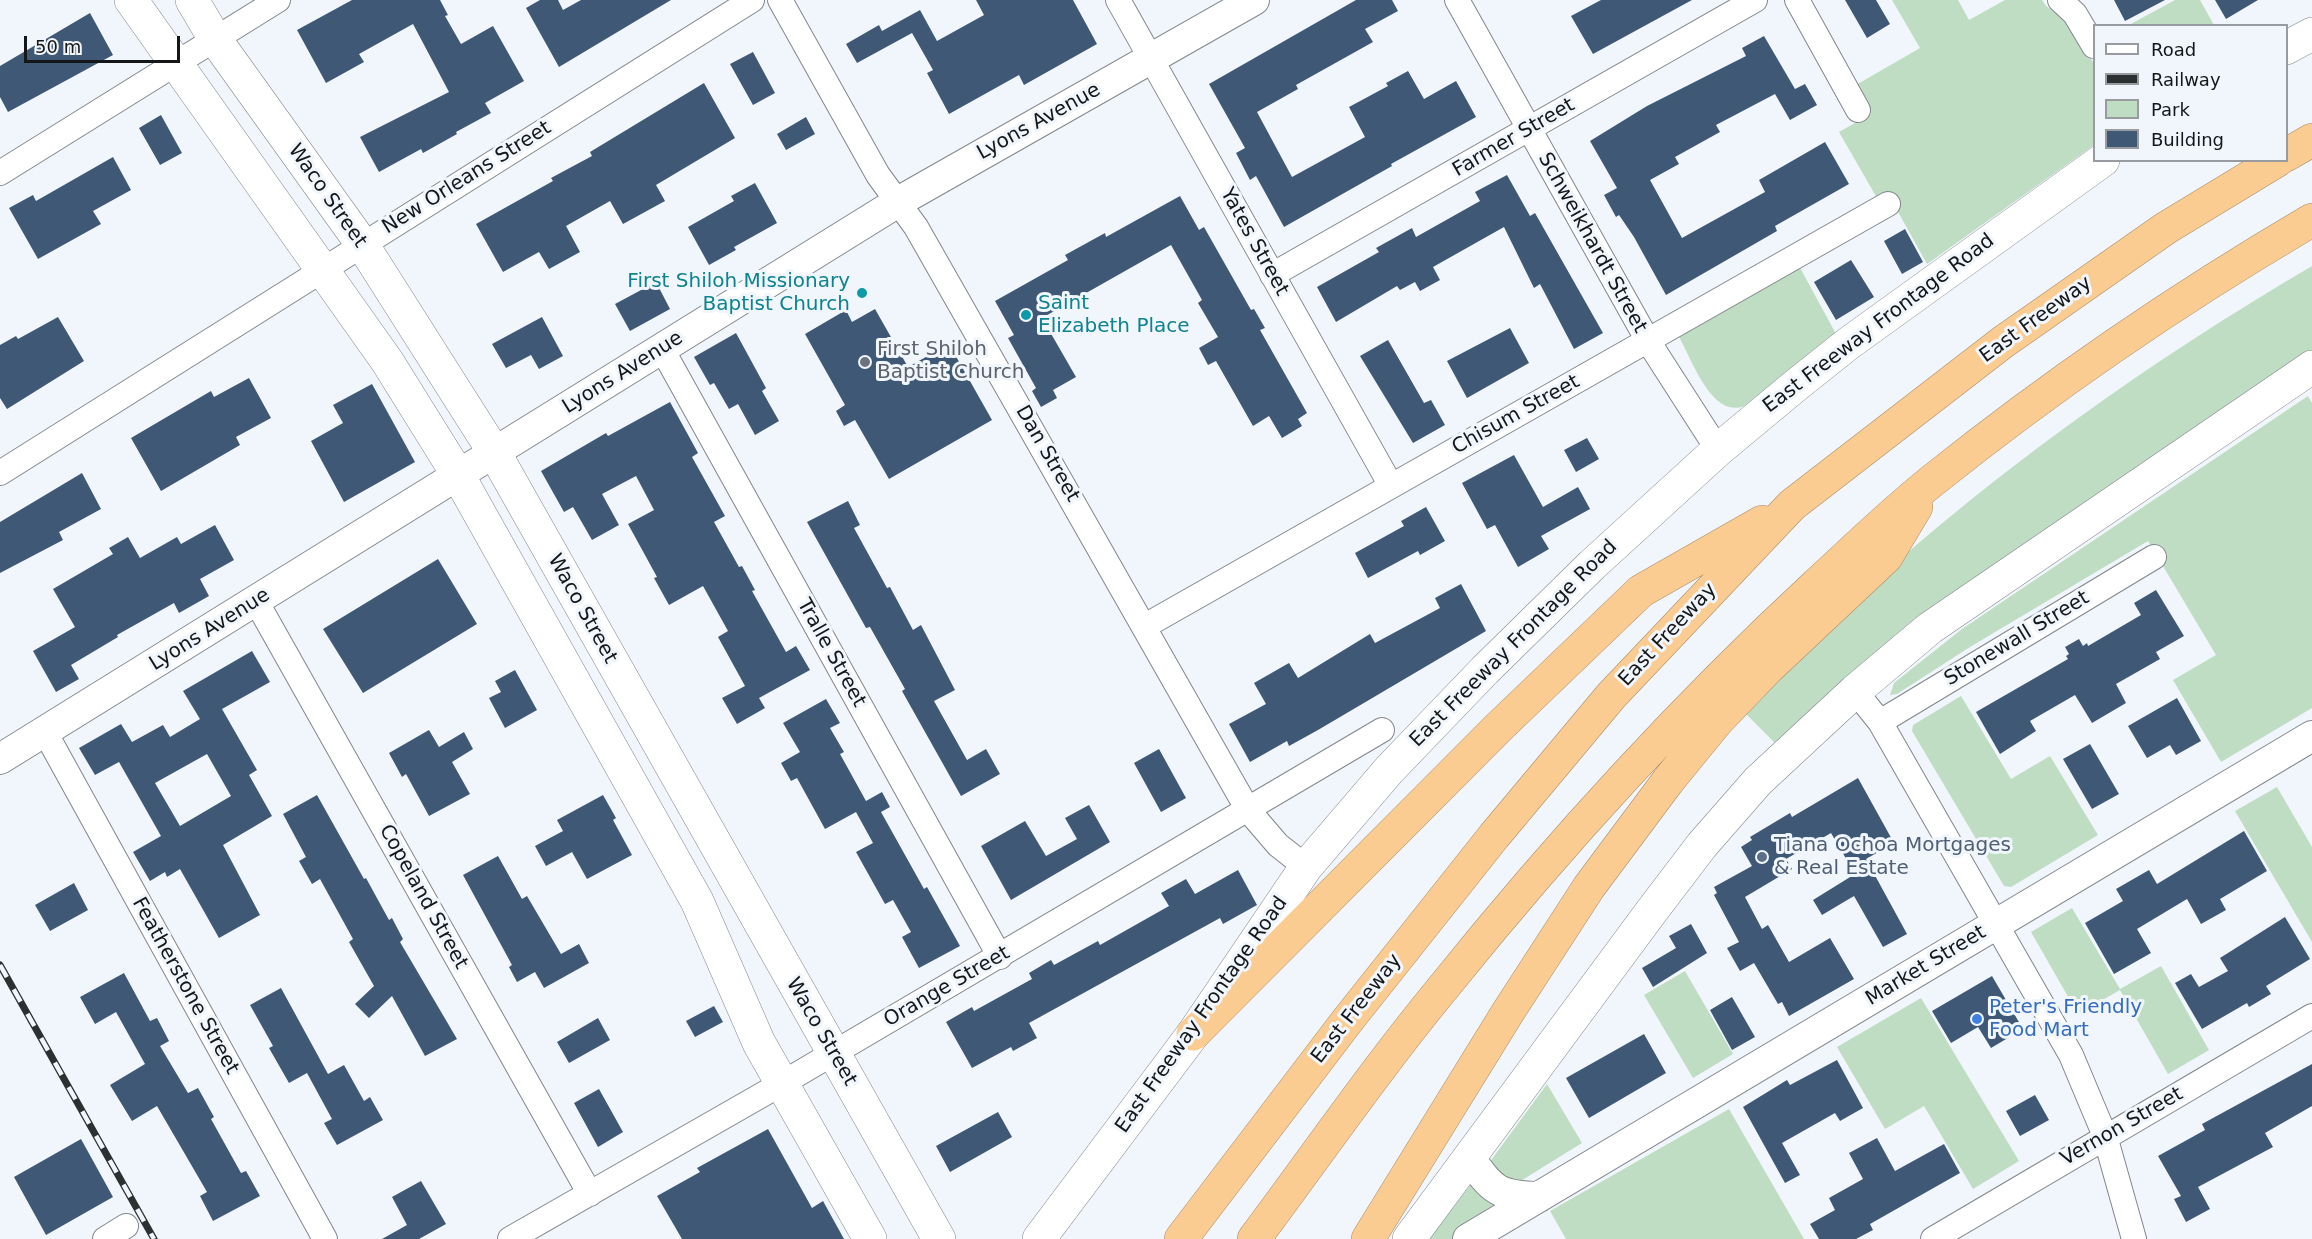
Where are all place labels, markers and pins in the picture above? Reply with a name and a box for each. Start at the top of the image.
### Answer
place label: First Shiloh Missionary Baptist Church [627,270,850,317]
marker: First Shiloh Missionary Baptist Church [855,286,869,300]
place label: Saint Elizabeth Place [1038,292,1190,339]
marker: Saint Elizabeth Place [1019,308,1033,322]
place label: First Shiloh Baptist Church [877,338,1024,385]
marker: First Shiloh Baptist Church [858,355,872,369]
place label: Tiana Ochoa Mortgages & Real Estate [1774,834,2011,881]
marker: Tiana Ochoa Mortgages & Real Estate [1755,850,1769,864]
place label: Peter's Friendly Food Mart [1989,996,2142,1043]
marker: Peter's Friendly Food Mart [1970,1012,1984,1026]

